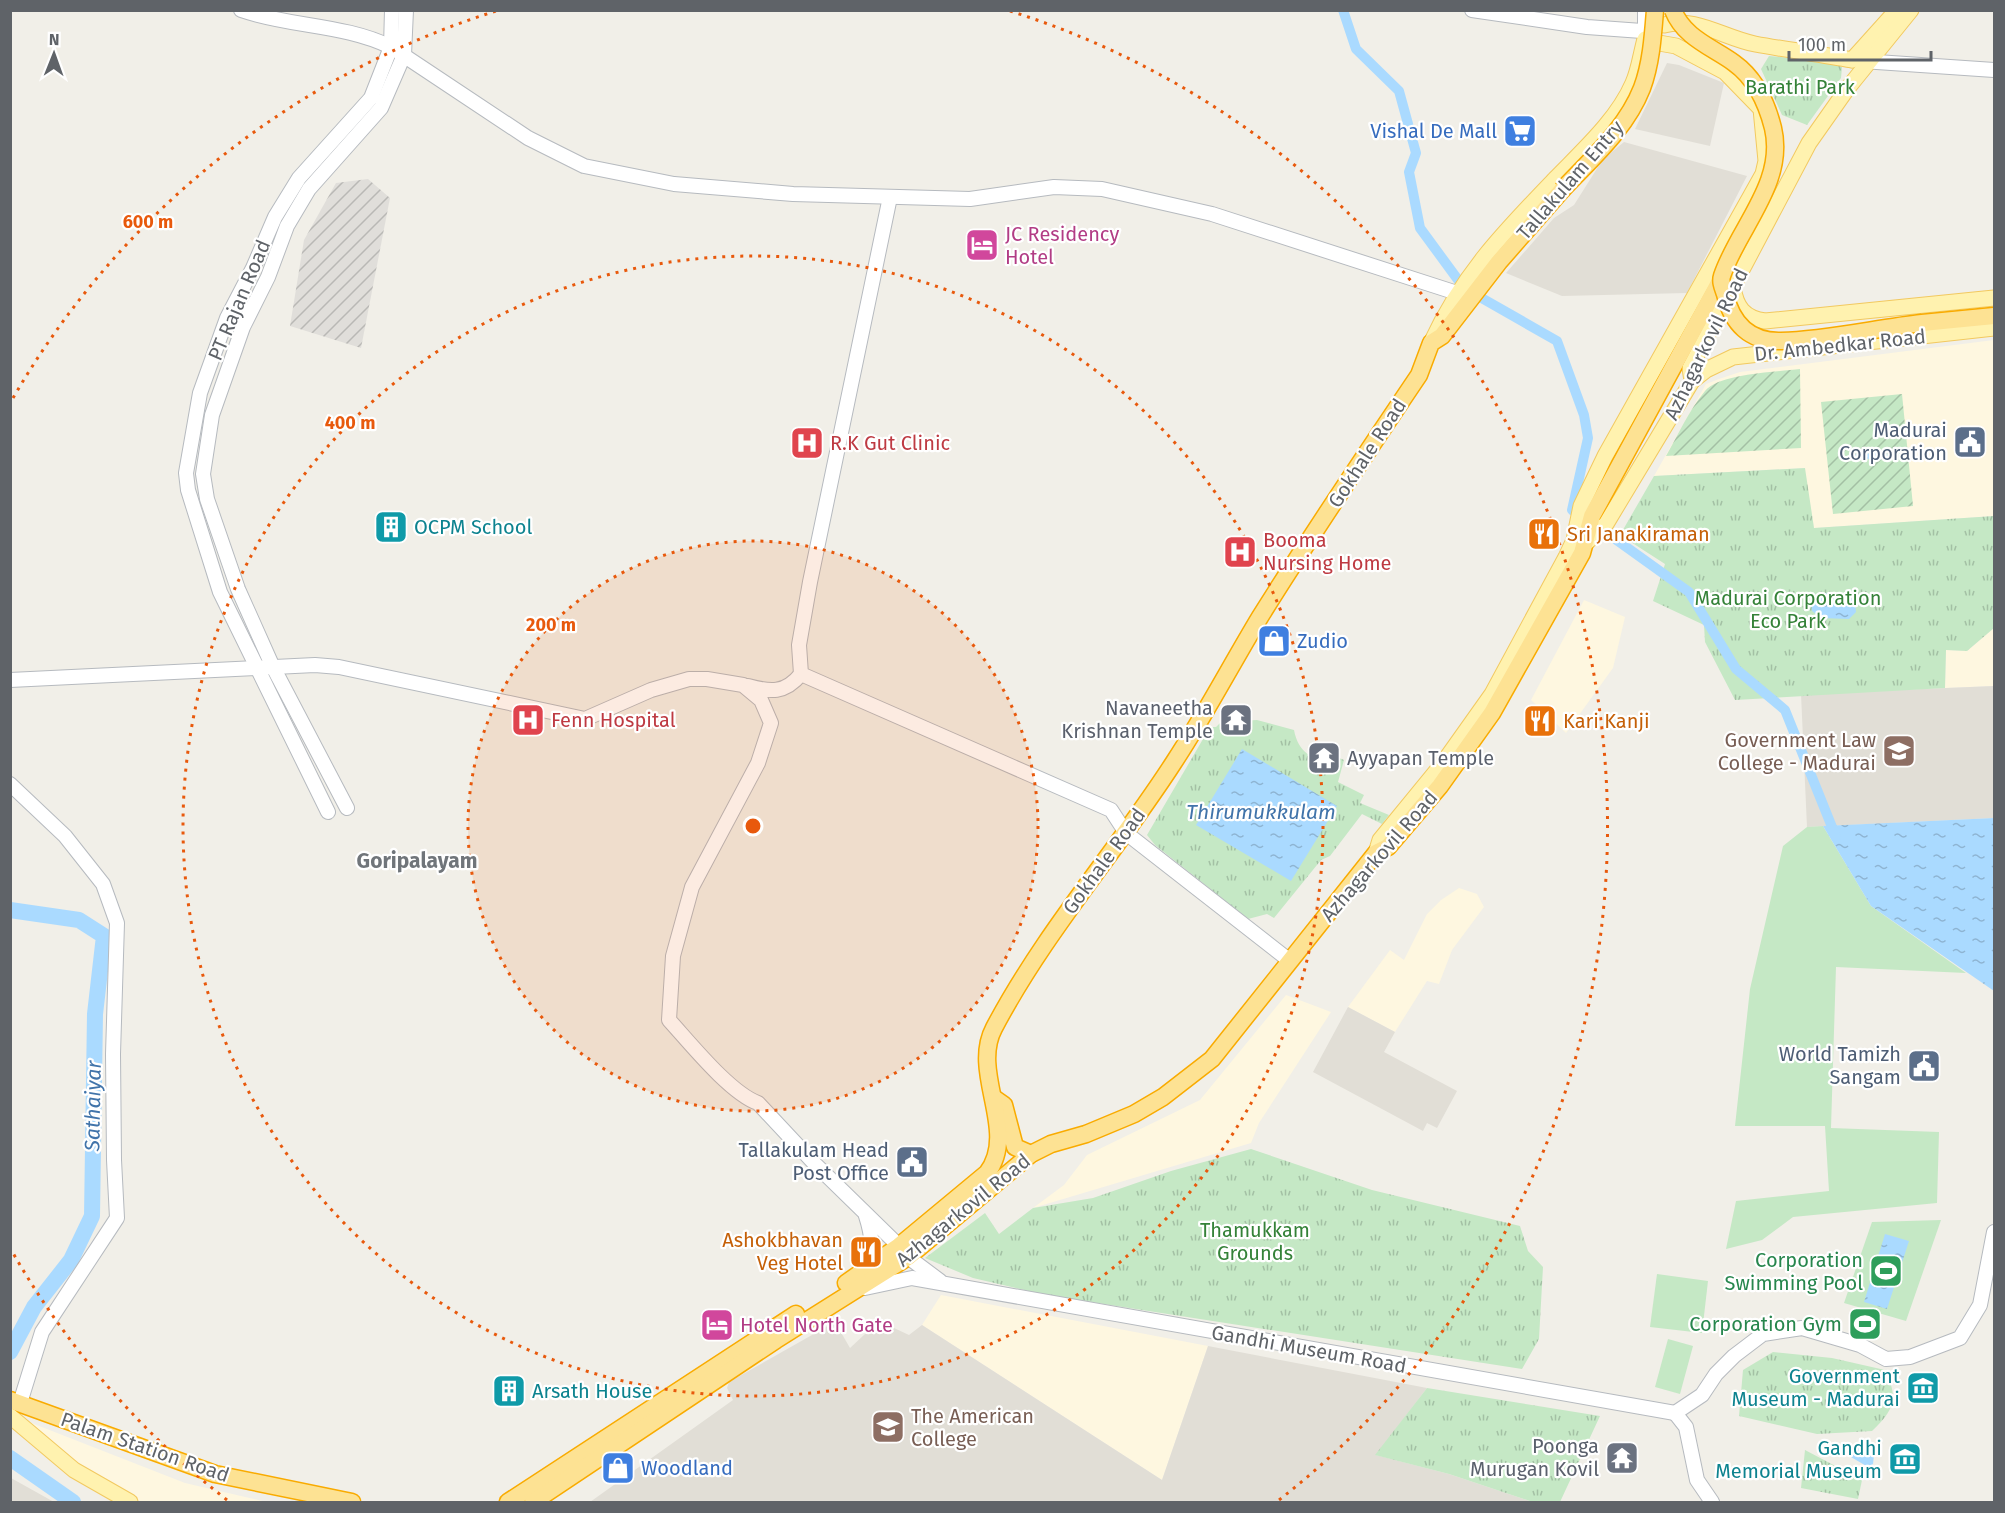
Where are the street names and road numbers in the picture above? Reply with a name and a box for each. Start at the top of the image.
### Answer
street label: Tallakulam Entry [1512,115,1628,245]
street label: PT Rajan Road [203,236,275,364]
street label: Azhagarkovil Road [1659,264,1753,424]
street label: Dr. Ambedkar Road [1753,324,1927,366]
street label: Gokhale Road [1323,394,1411,512]
street label: Azhagarkovil Road [1316,786,1442,926]
street label: Gokhale Road [1058,803,1150,919]
street label: Azhagarkovil Road [891,1149,1035,1271]
street label: Gandhi Museum Road [1210,1320,1408,1378]
street label: Palam Station Road [57,1407,233,1487]

